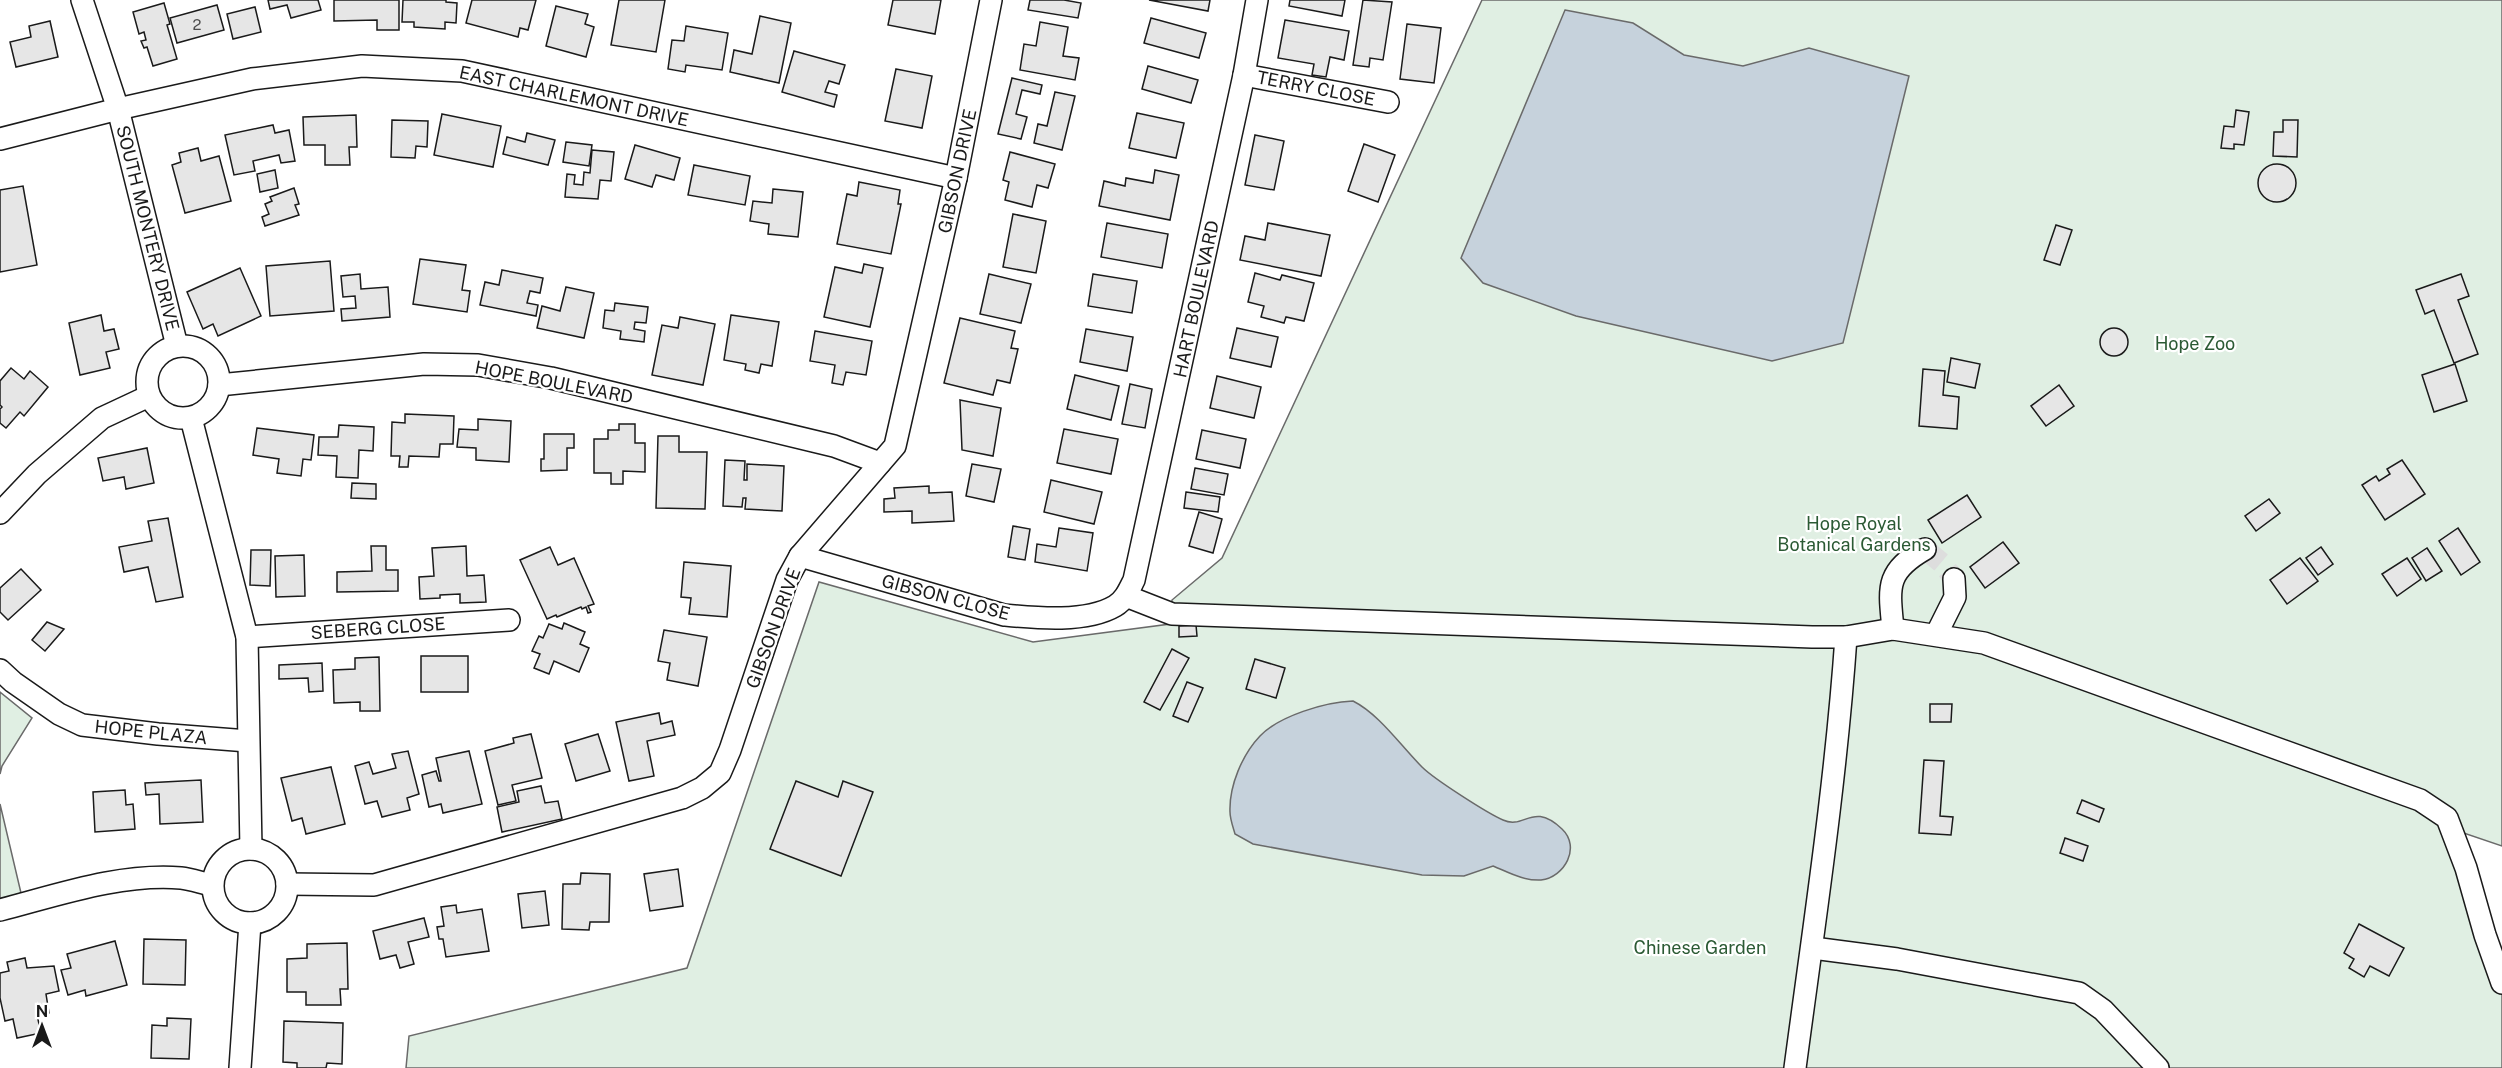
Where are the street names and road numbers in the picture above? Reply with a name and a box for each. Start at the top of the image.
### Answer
street label: EAST CHARLEMONT DRIVE [457,61,691,131]
street label: TERRY CLOSE [1255,66,1377,110]
street label: GIBSON DRIVE [934,107,980,235]
street label: SOUTH MONTERY DRIVE [112,123,184,333]
street label: HART BOULEVARD [1169,218,1223,380]
street label: HOPE BOULEVARD [473,356,635,408]
street label: GIBSON DRIVE [742,565,804,691]
street label: GIBSON CLOSE [879,570,1013,624]
street label: SEBERG CLOSE [310,613,446,643]
street label: HOPE PLAZA [94,716,209,748]

